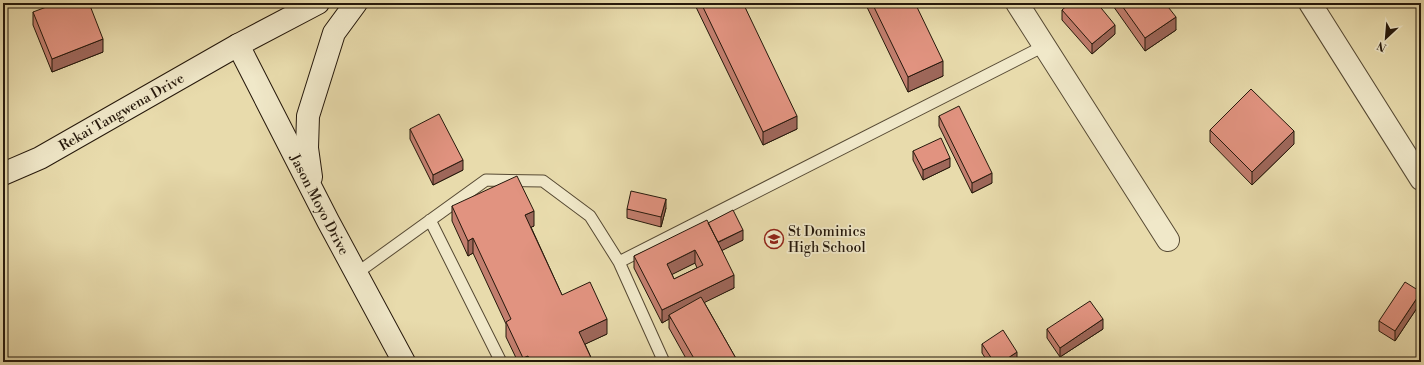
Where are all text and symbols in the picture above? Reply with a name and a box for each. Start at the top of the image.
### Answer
north arrow [1366,18,1406,58]
text: N [1375,38,1389,54]
street label: Rekai Tangwena Drive [56,70,188,155]
street label: Jason Moyo Drive [285,150,353,258]
place label: St Dominics High School [788,223,866,257]
school or university icon: St Dominics High School [763,228,785,250]

